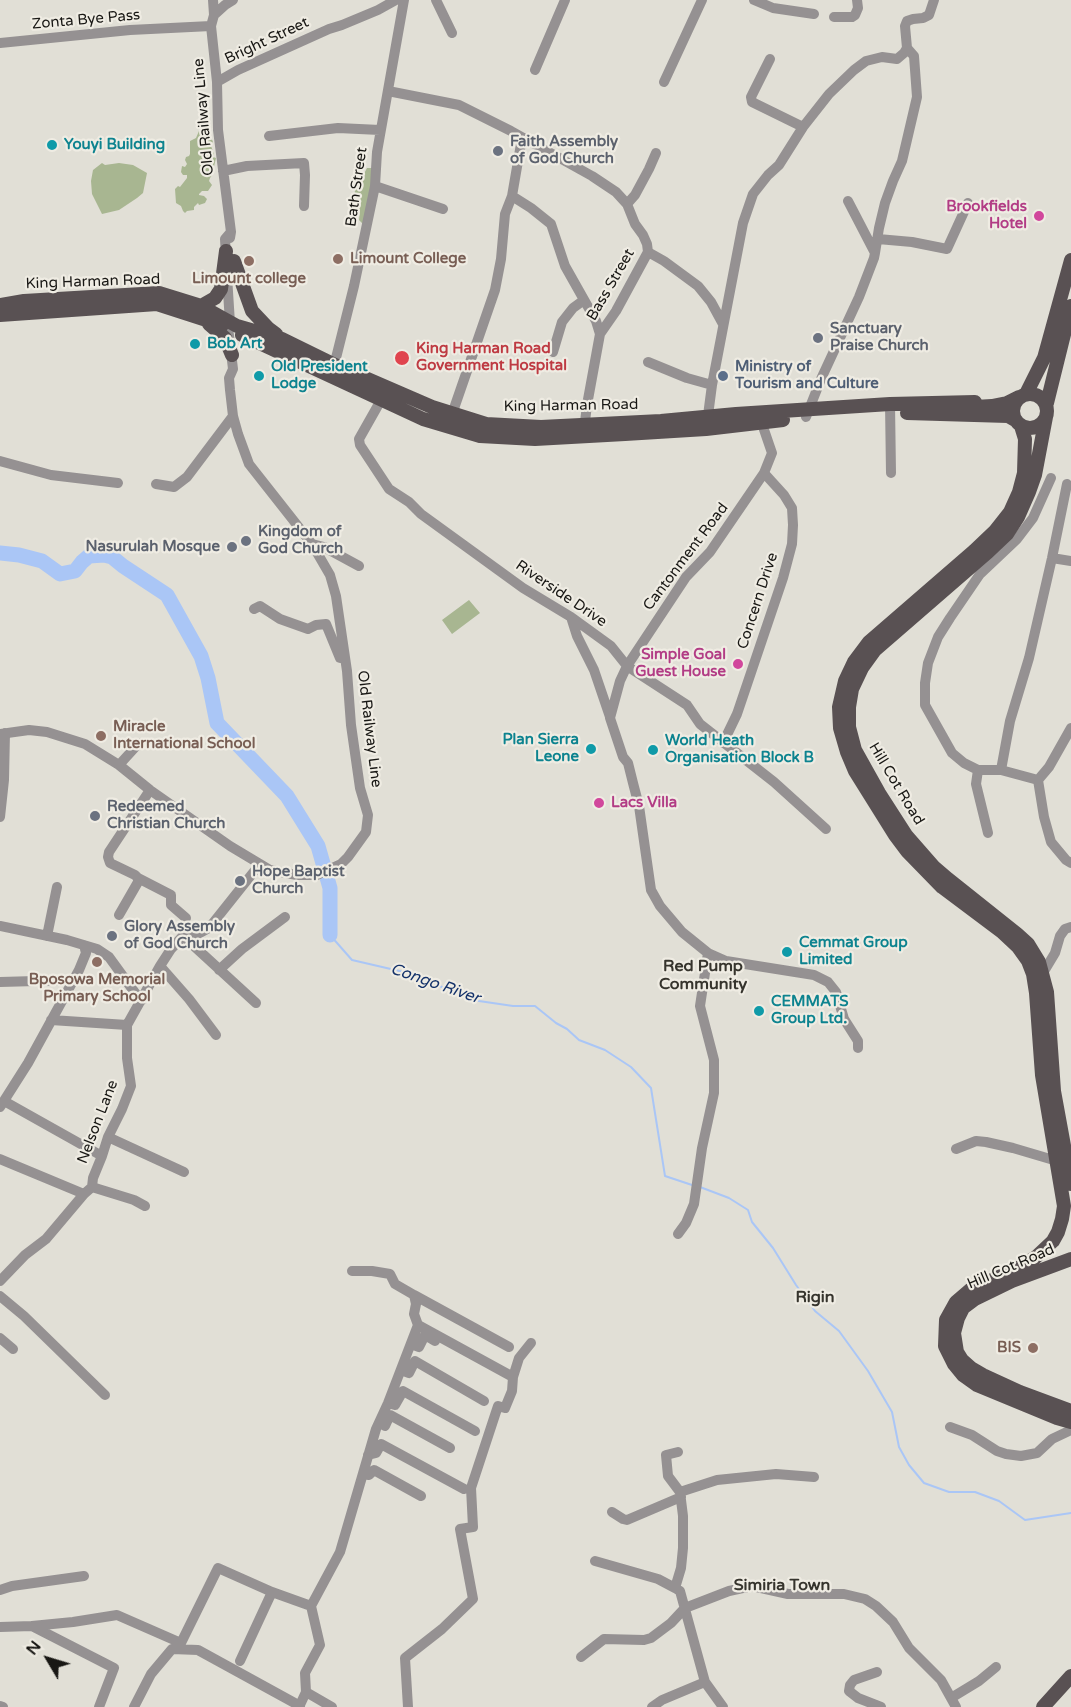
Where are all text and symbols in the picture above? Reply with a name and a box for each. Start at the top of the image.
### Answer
street label: Zonta Bye Pass [31,6,141,34]
street label: Bright Street [222,14,312,68]
street label: Old Railway Line [190,58,218,176]
place label: Faith Assembly of God Church [510,133,618,168]
place label: Youyi Building [64,136,165,154]
marker: Youyi Building [45,138,59,152]
marker: Faith Assembly of God Church [491,144,505,158]
street label: Bath Street [343,146,371,228]
place label: Brookfields Hotel [946,198,1027,233]
marker: Brookfields Hotel [1032,209,1046,223]
street label: Bass Street [583,246,639,324]
place label: Limount College [350,250,466,268]
marker: Limount College [331,252,345,266]
marker: Limount college [242,254,256,268]
place label: Limount college [192,270,306,288]
street label: King Harman Road [25,271,161,293]
place label: Sanctuary Praise Church [830,320,929,355]
marker: Sanctuary Praise Church [811,331,825,345]
place label: Bob Art [207,335,262,353]
marker: Bob Art [188,337,202,351]
place label: King Harman Road Government Hospital [416,340,567,375]
marker: King Harman Road Government Hospital [393,349,411,367]
place label: Old President Lodge [271,358,368,393]
place label: Ministry of Tourism and Culture [735,358,879,393]
marker: Old President Lodge [252,369,266,383]
marker: Ministry of Tourism and Culture [716,369,730,383]
street label: King Harman Road [503,396,639,416]
street label: Cantonment Road [640,500,732,614]
place label: Kingdom of God Church [258,523,343,558]
marker: Kingdom of God Church [239,534,253,548]
place label: Nasurulah Mosque [85,538,220,556]
marker: Nasurulah Mosque [225,540,239,554]
street label: Concern Drive [734,550,782,652]
street label: Riverside Drive [512,557,610,631]
place label: Simple Goal Guest House [635,646,726,681]
marker: Simple Goal Guest House [731,657,745,671]
street label: Old Railway Line [353,669,385,789]
place label: Miracle International School [113,718,255,753]
marker: Miracle International School [94,729,108,743]
place label: Plan Sierra Leone [503,731,579,766]
place label: World Heath Organisation Block B [665,732,814,767]
street label: Hill Cot Road [864,740,928,828]
marker: Plan Sierra Leone [584,742,598,756]
marker: World Heath Organisation Block B [646,743,660,757]
place label: Lacs Villa [611,794,677,812]
marker: Lacs Villa [592,796,606,810]
place label: Redeemed Christian Church [107,798,225,833]
marker: Redeemed Christian Church [88,809,102,823]
place label: Hope Baptist Church [252,863,345,898]
marker: Hope Baptist Church [233,874,247,888]
place label: Glory Assembly of God Church [124,918,235,953]
marker: Glory Assembly of God Church [105,929,119,943]
place label: Cemmat Group Limited [799,934,908,969]
marker: Cemmat Group Limited [780,945,794,959]
marker: Bposowa Memorial Primary School [90,955,104,969]
district label: Red Pump Community [659,957,747,995]
water label: Congo River [388,960,482,1008]
place label: Bposowa Memorial Primary School [29,971,165,1006]
place label: CEMMATS Group Ltd. [771,993,849,1028]
marker: CEMMATS Group Ltd. [752,1004,766,1018]
street label: Nelson Lane [74,1078,122,1166]
street label: Hill Cot Road [965,1241,1057,1293]
district label: Rigin [795,1288,835,1308]
place label: BIS [997,1339,1021,1357]
marker: BIS [1026,1341,1040,1355]
district label: Simiria Town [734,1576,830,1596]
north arrow [18,1629,78,1689]
text: N [22,1637,46,1659]

